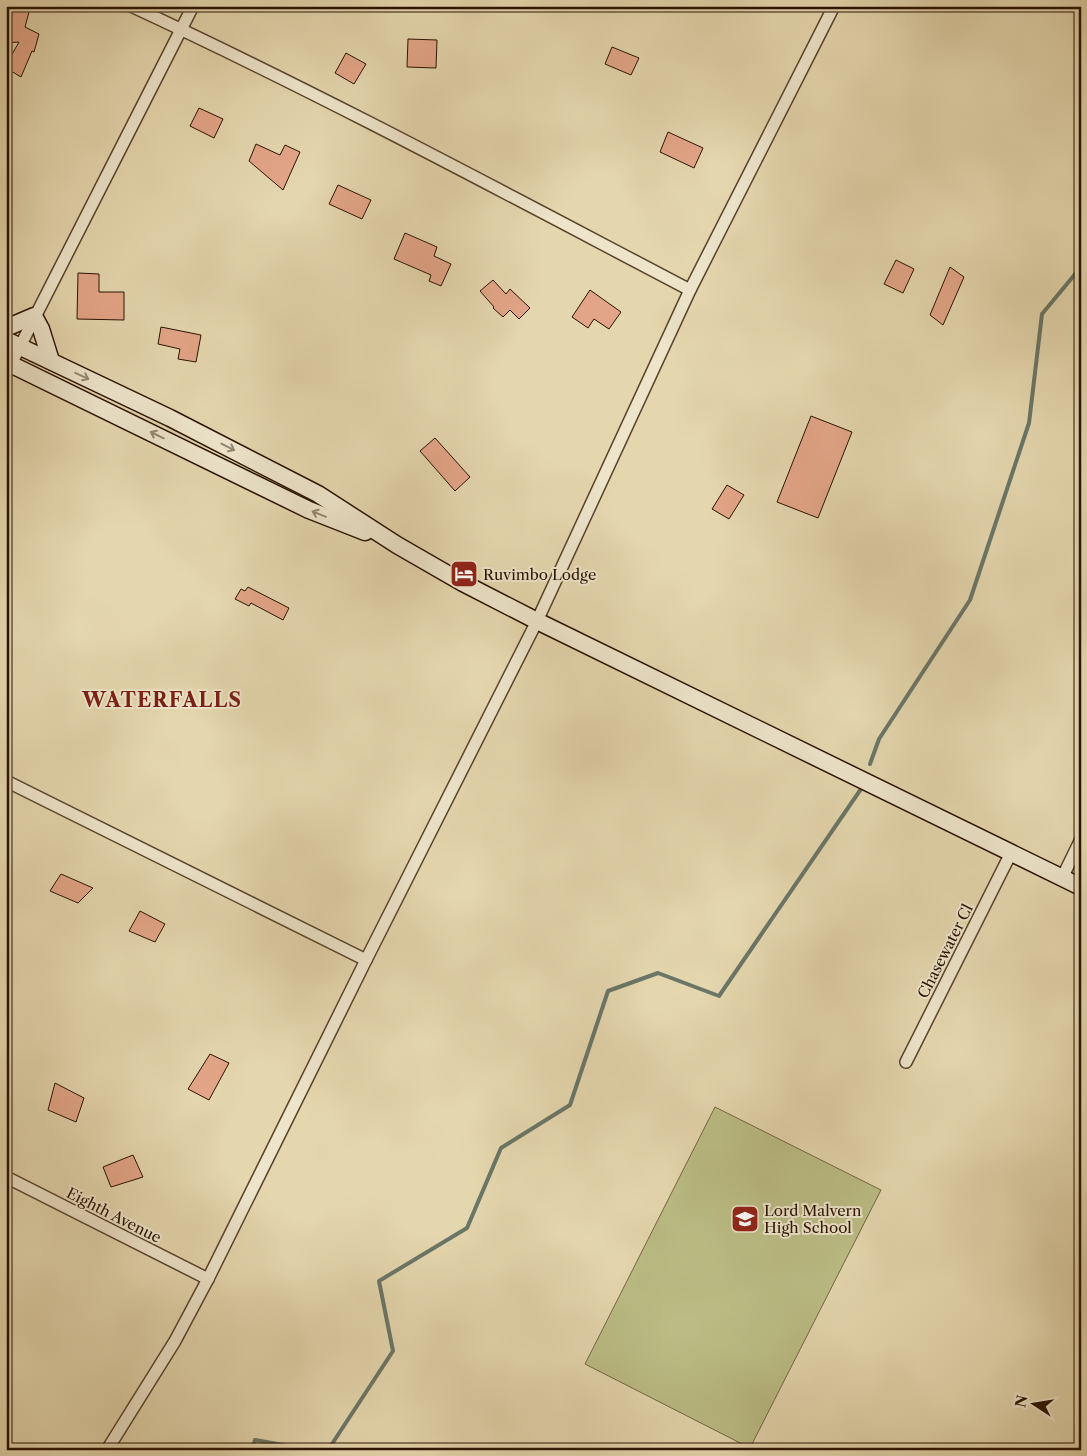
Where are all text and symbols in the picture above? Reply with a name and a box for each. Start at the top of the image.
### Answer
one-way arrow [74,372,89,381]
one-way arrow [150,430,165,440]
one-way arrow [220,443,235,452]
one-way arrow [312,509,327,518]
hotel icon: Ruvimbo Lodge [449,559,479,589]
place label: Ruvimbo Lodge [483,565,596,584]
district label: WATERFALLS [81,688,242,712]
street label: Chasewater Cl [913,900,977,1001]
street label: Eighth Avenue [64,1183,164,1247]
place label: Lord Malvern High School [764,1201,862,1237]
school or university icon: Lord Malvern High School [730,1204,760,1234]
north arrow [1010,1378,1060,1428]
text: N [1011,1393,1031,1409]

